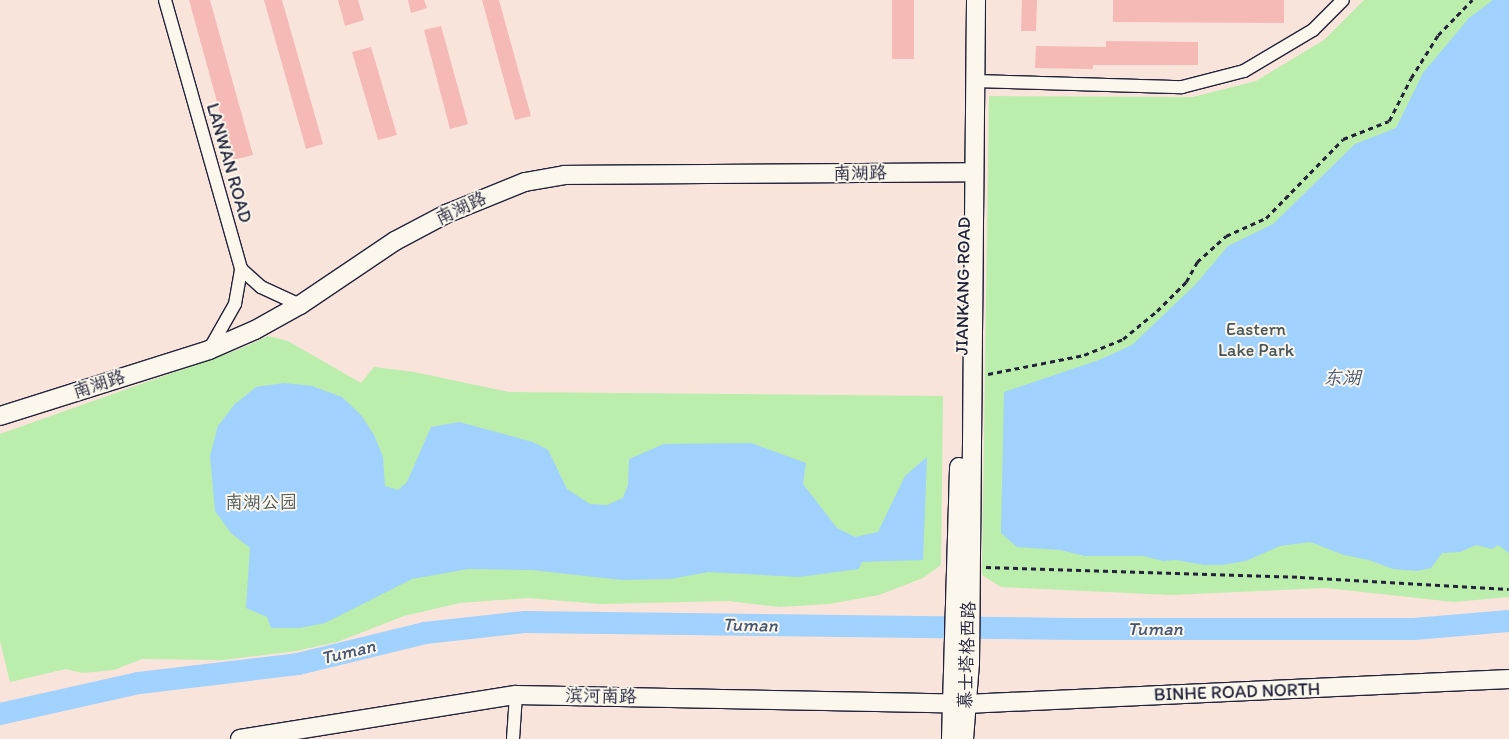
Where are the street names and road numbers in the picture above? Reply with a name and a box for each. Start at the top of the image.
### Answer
street label: LANWAN ROAD [202,101,256,225]
street label: 南湖路 [833,162,887,184]
street label: 南湖路 [432,187,490,229]
street label: JIANKANG ROAD [951,217,975,355]
street label: 南湖路 [70,365,128,403]
street label: 慕士塔格西路 [954,601,980,709]
street label: BINHE ROAD NORTH [1153,678,1321,706]
street label: 滨河南路 [565,685,637,707]

